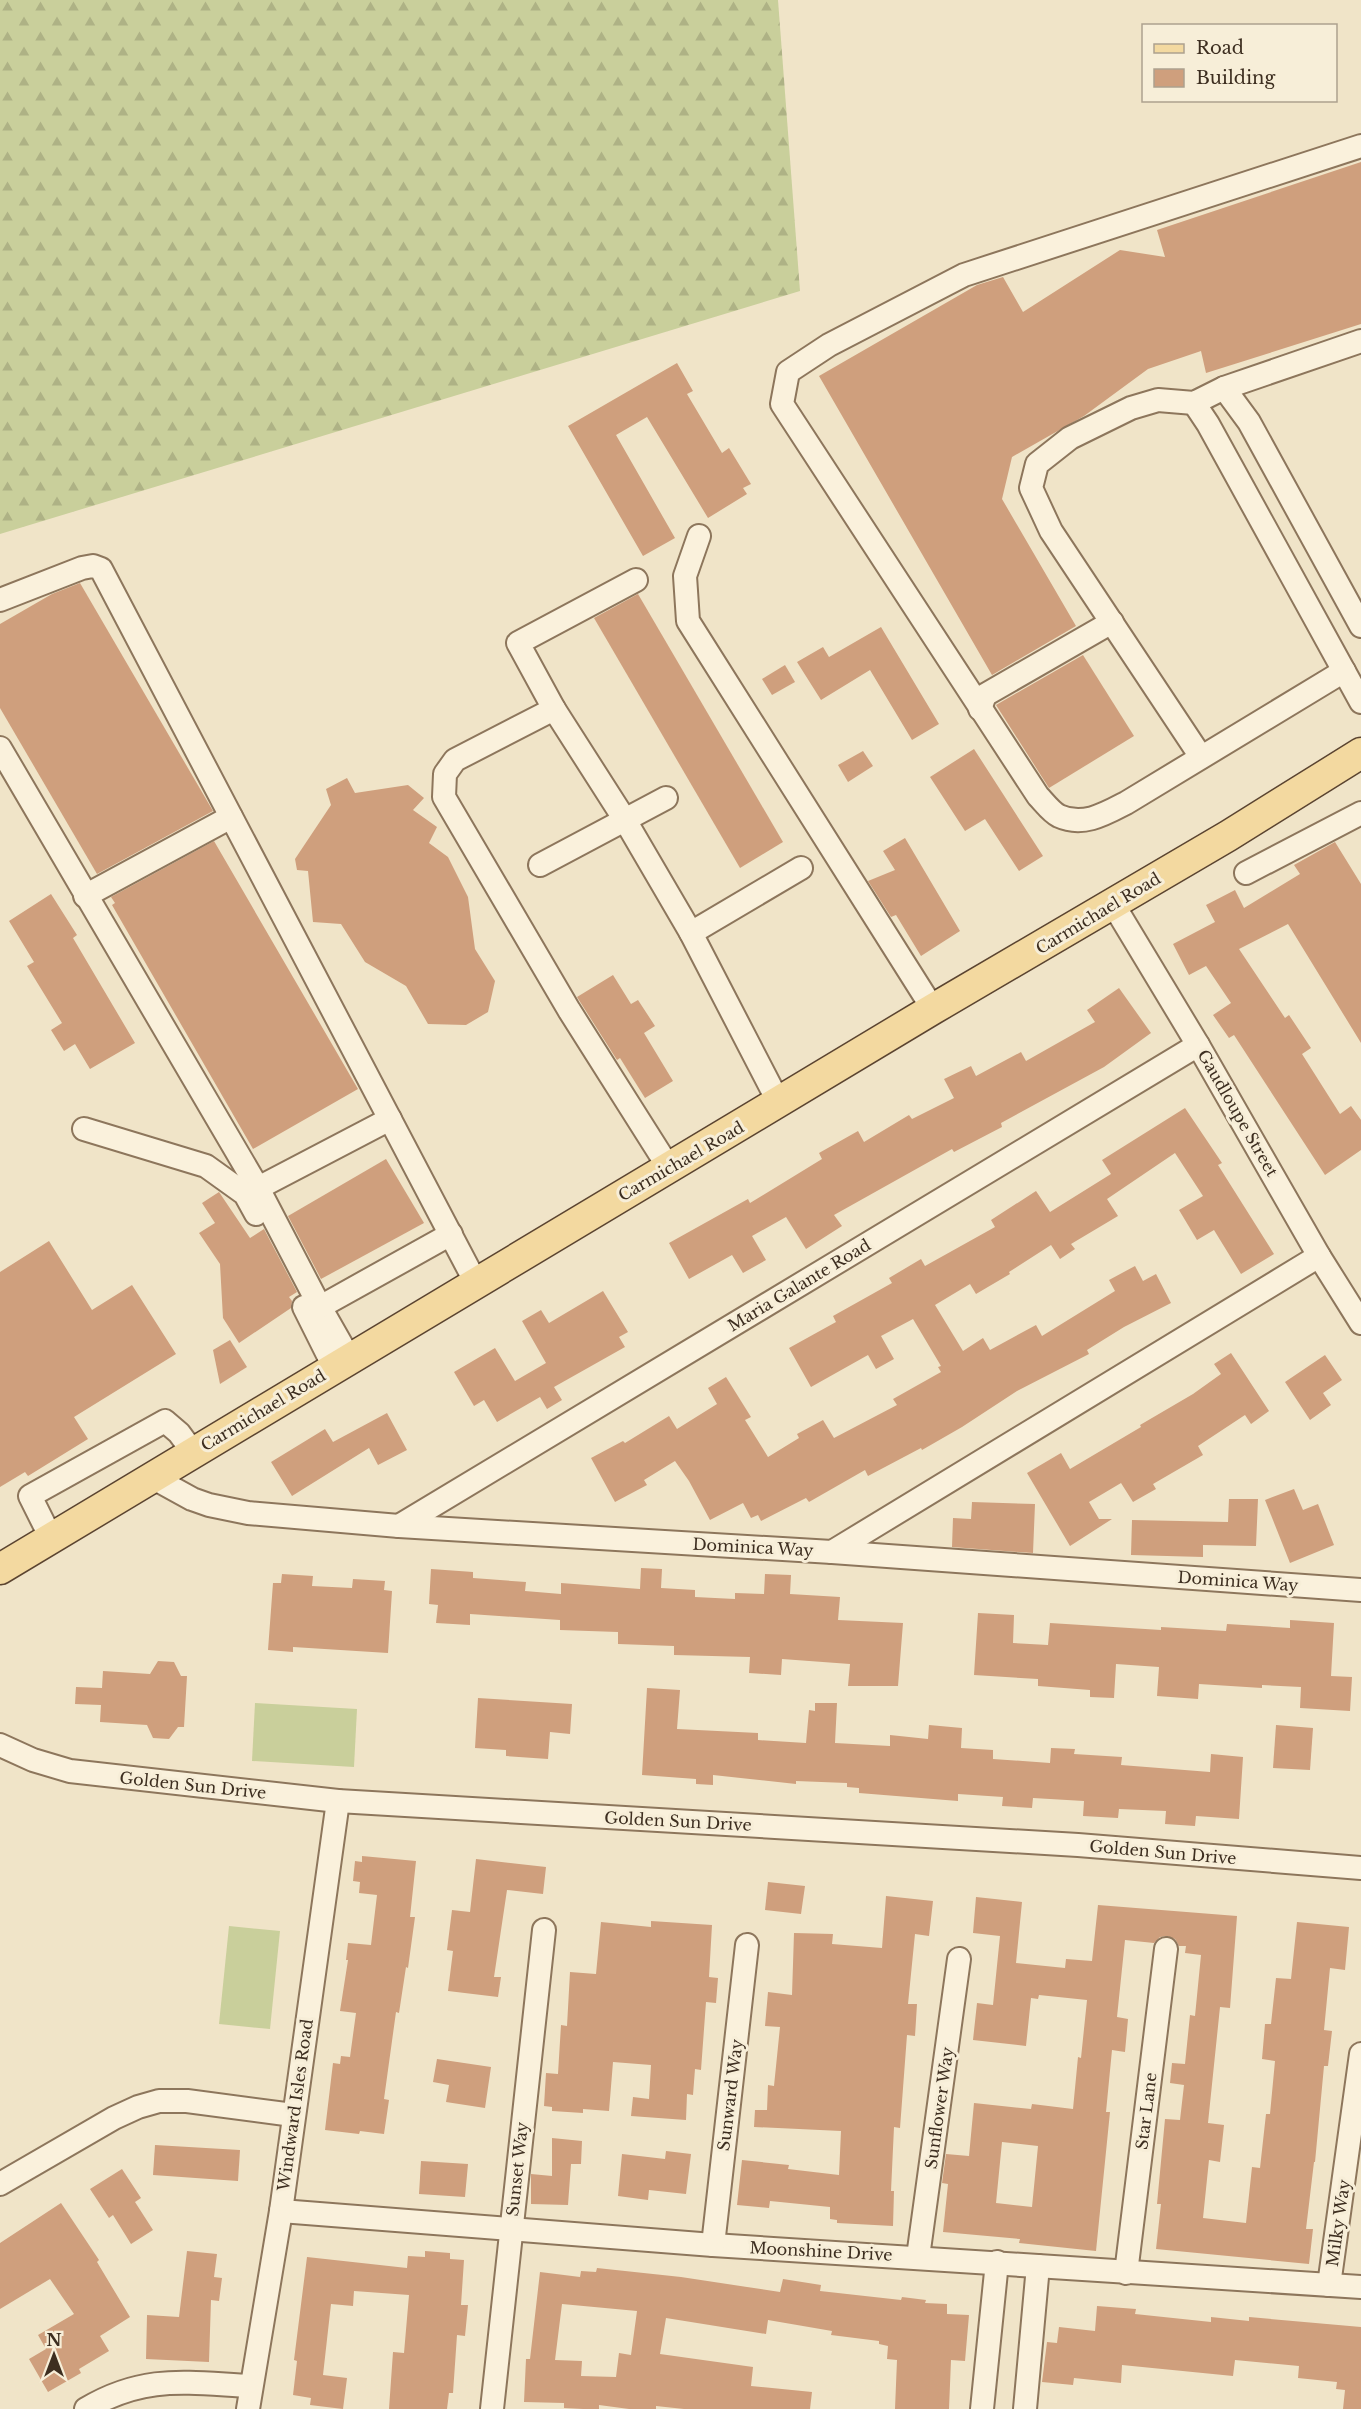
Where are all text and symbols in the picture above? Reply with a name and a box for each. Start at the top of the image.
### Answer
legend [1142,24,1337,102]
text: Road [1196,37,1244,59]
text: Building [1196,67,1275,89]
street label: Carmichael Road [1032,868,1164,958]
street label: Gaudloupe Street [1193,1046,1283,1180]
street label: Carmichael Road [615,1117,748,1205]
street label: Maria Galante Road [724,1234,874,1336]
street label: Carmichael Road [197,1365,329,1455]
street label: Dominica Way [692,1534,815,1560]
street label: Dominica Way [1177,1567,1300,1595]
street label: Golden Sun Drive [119,1767,267,1803]
street label: Golden Sun Drive [604,1807,752,1835]
street label: Golden Sun Drive [1089,1836,1237,1868]
street label: Windward Isles Road [273,2017,317,2193]
street label: Sunward Way [713,2037,747,2152]
street label: Sunflower Way [921,2045,958,2170]
street label: Star Lane [1131,2071,1161,2151]
street label: Sunset Way [502,2120,532,2217]
street label: Milky Way [1322,2177,1354,2268]
street label: Moonshine Drive [749,2237,893,2265]
north arrow [24,2325,84,2385]
text: N [46,2330,62,2350]

